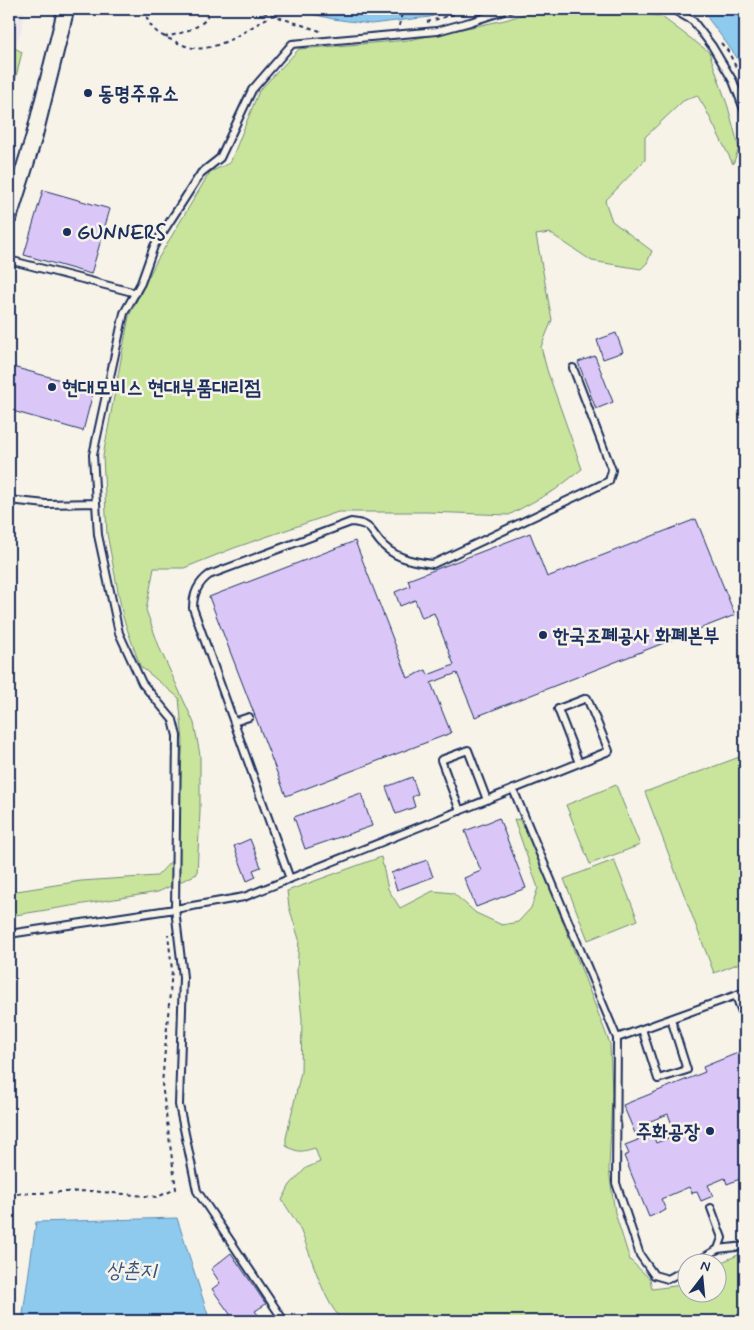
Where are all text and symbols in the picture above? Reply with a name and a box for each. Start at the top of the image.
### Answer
place label: 동명주유소 [98,81,178,108]
marker: 동명주유소 [82,87,94,99]
place label: GUNNERS [77,220,167,247]
marker: GUNNERS [61,226,73,238]
place label: 현대모비스 현대부품대리점 [62,375,261,402]
marker: 현대모비스 현대부품대리점 [46,381,58,393]
place label: 한국조폐공사 화폐본부 [552,623,719,650]
marker: 한국조폐공사 화폐본부 [537,629,549,641]
place label: 주화공장 [636,1119,700,1146]
marker: 주화공장 [704,1125,716,1137]
north arrow [676,1252,726,1302]
water label: 상촌지 [106,1257,158,1285]
text: N [698,1257,712,1276]

